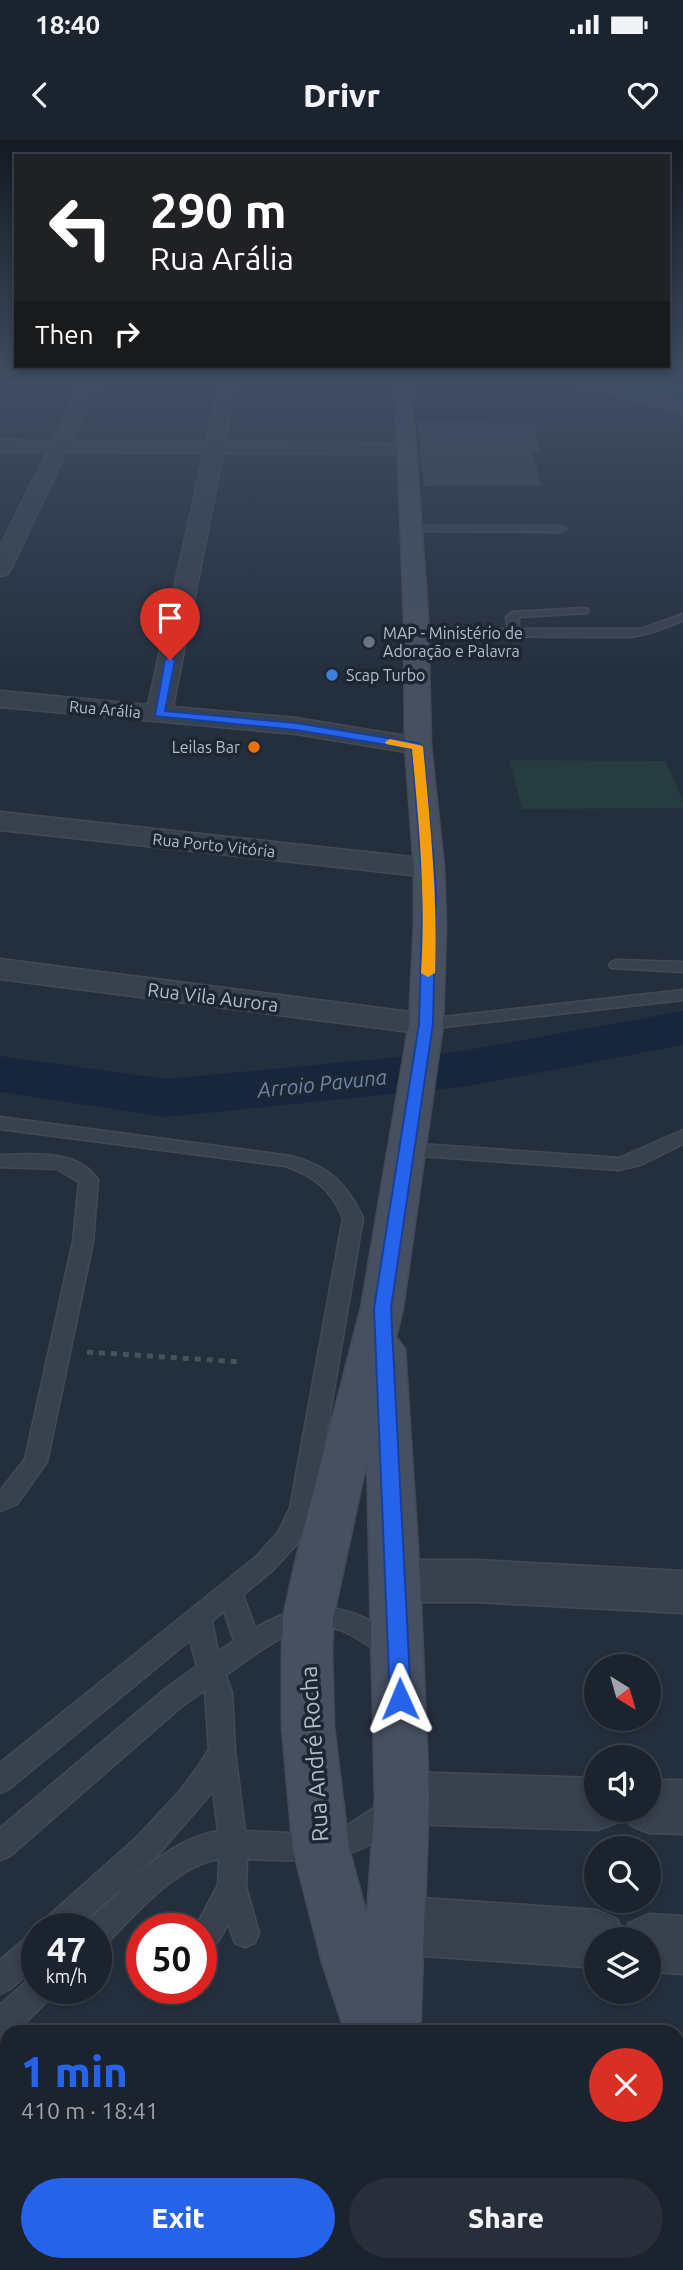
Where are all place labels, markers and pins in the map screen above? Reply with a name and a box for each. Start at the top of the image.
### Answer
pin [140,588,200,660]
place label: MAP - Ministério de Adoração e Palavra [383,624,523,660]
marker: MAP - Ministério de Adoração e Palavra [361,634,377,650]
place label: Scap Turbo [346,666,425,684]
marker: Scap Turbo [324,667,340,683]
place label: Leilas Bar [172,738,240,756]
marker: Leilas Bar [246,739,262,755]

